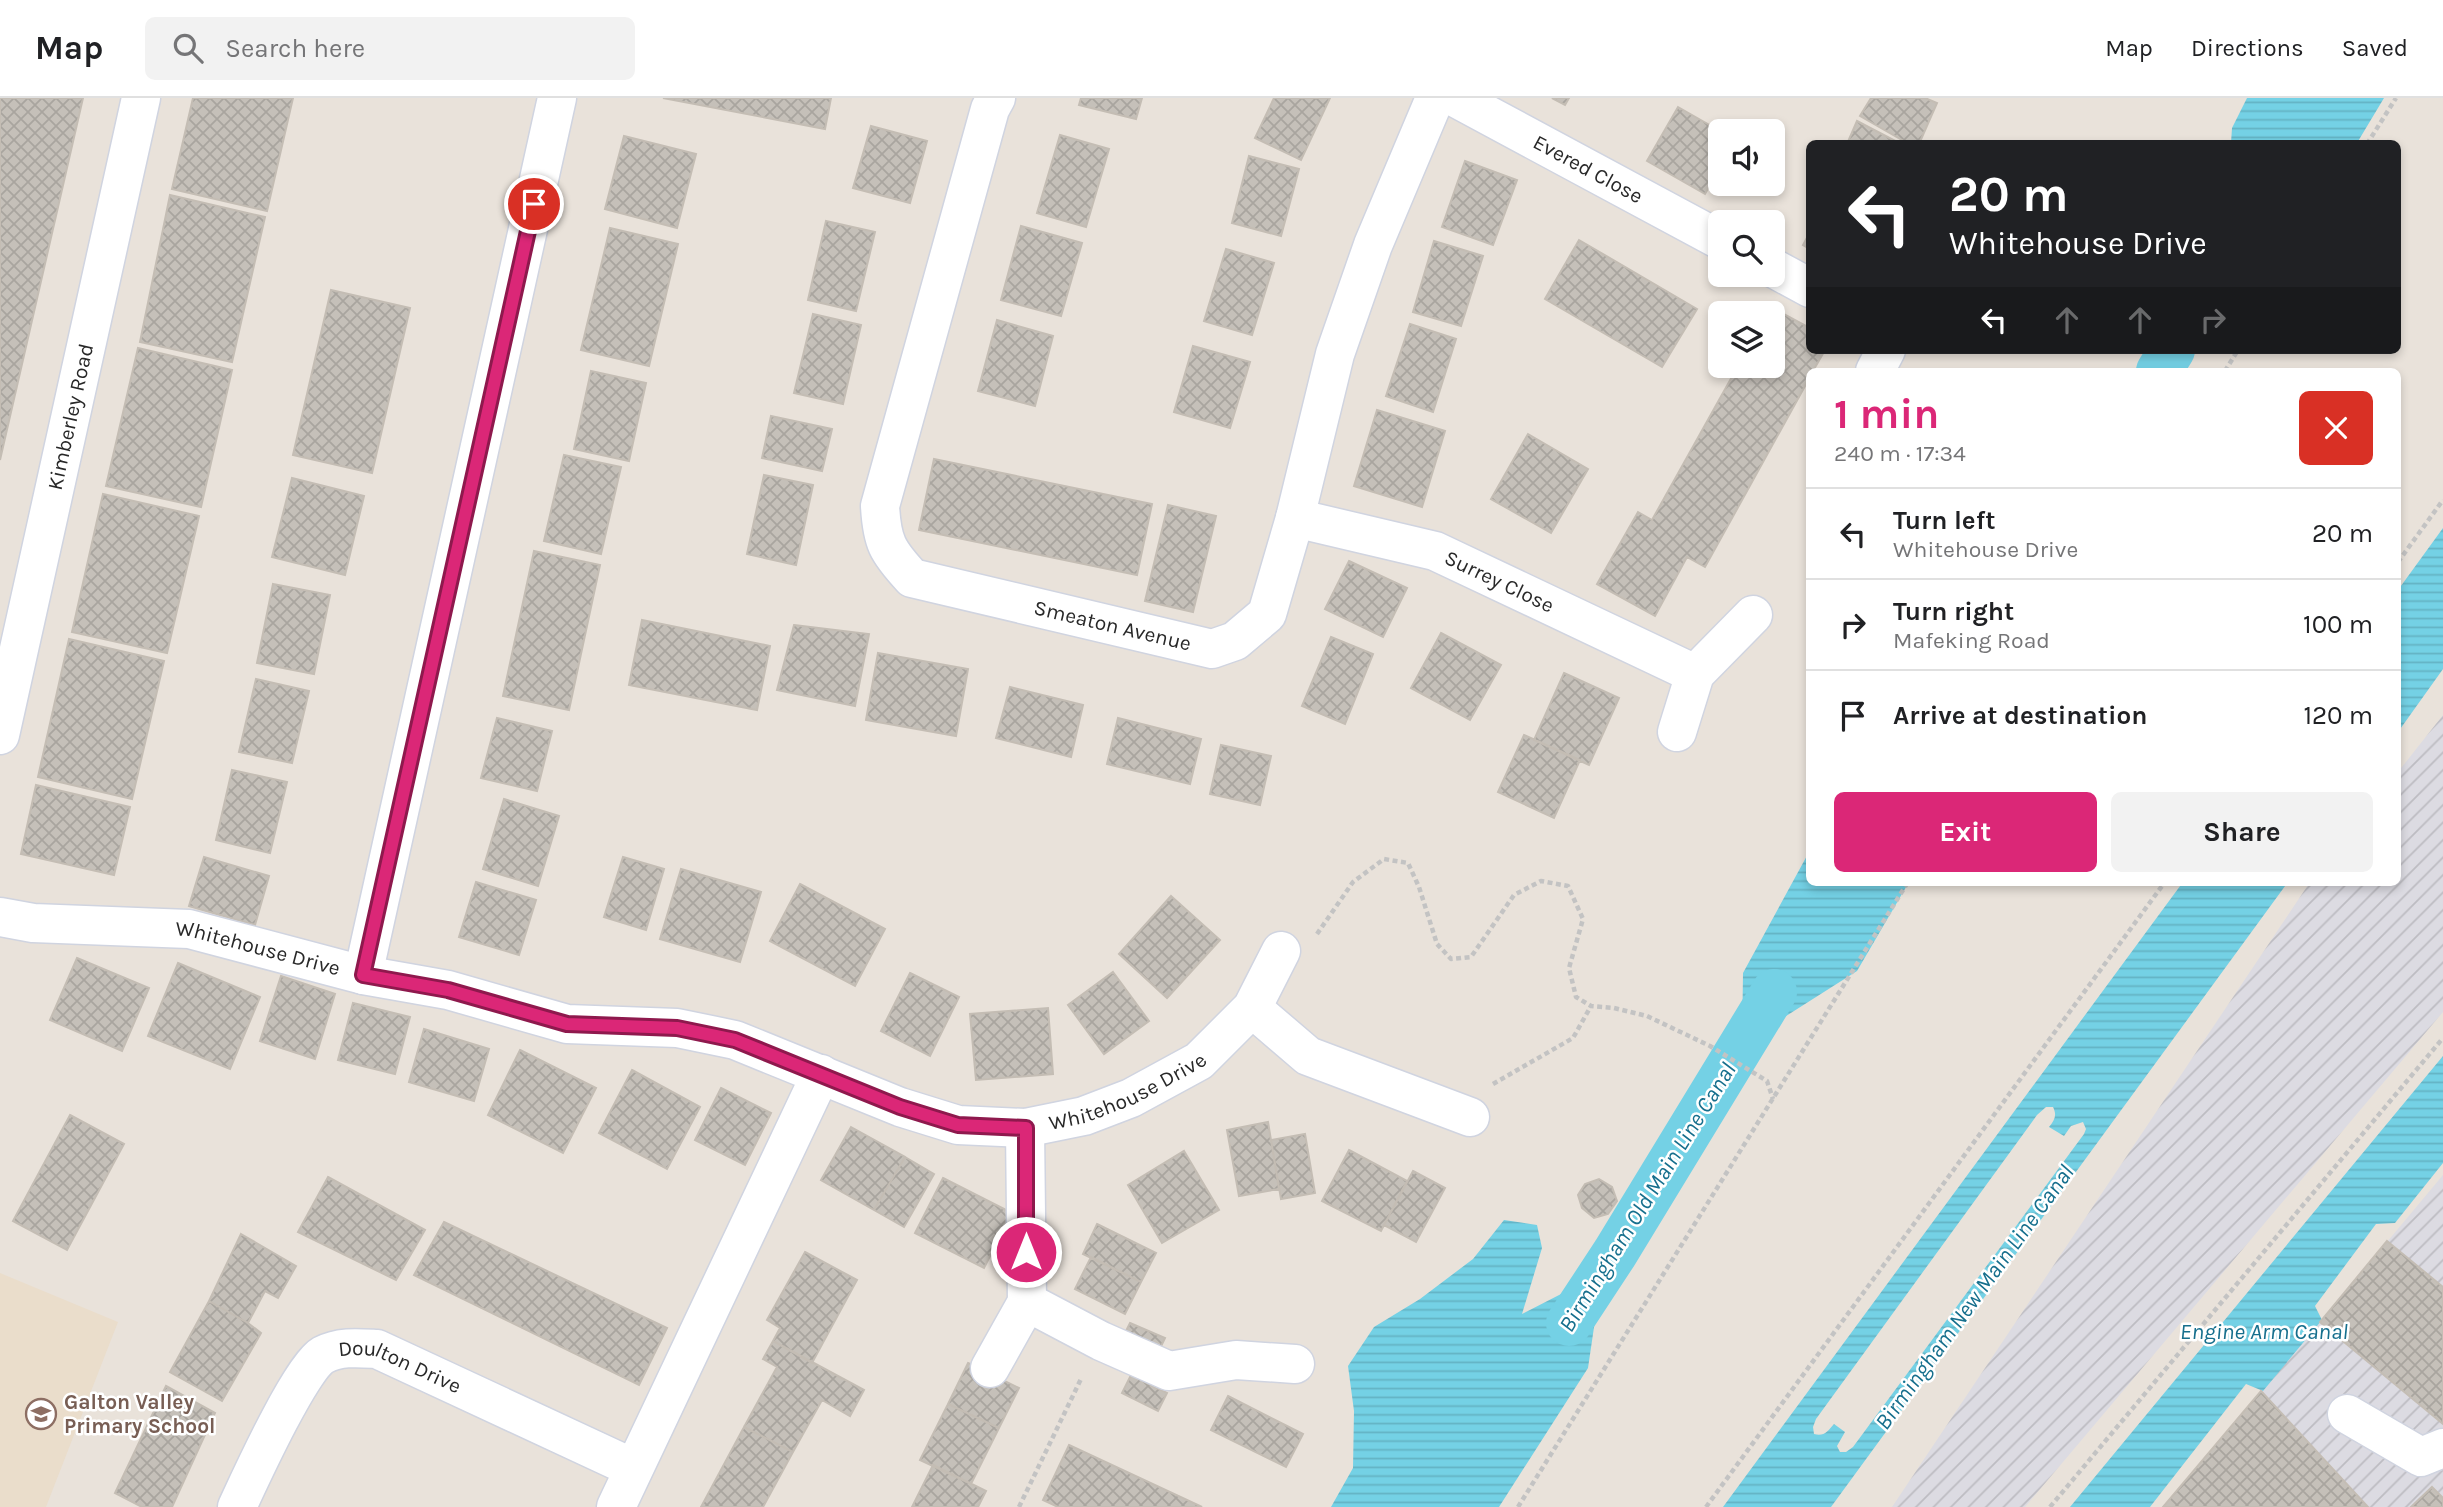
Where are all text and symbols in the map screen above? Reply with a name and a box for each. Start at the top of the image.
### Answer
search box [145,17,635,80]
text: Map [35,29,103,67]
icon: search [169,29,207,67]
text: Search here [225,33,365,64]
text: Map [2105,34,2153,62]
text: Directions [2191,34,2304,62]
text: Saved [2342,34,2408,62]
map controls [1708,119,1785,378]
button: sound [1708,119,1785,196]
street label: Evered Close [1529,130,1647,208]
text: 20 m [1949,166,2069,223]
icon: left [1834,168,1925,259]
pin [504,174,564,234]
icon: arrive [515,185,553,223]
button: search [1708,210,1785,287]
text: Whitehouse Drive [1949,225,2207,262]
button: layers [1708,301,1785,378]
icon: left [1975,301,2013,339]
icon: ahead [2048,301,2086,339]
icon: ahead [2121,301,2159,339]
icon: right [2194,301,2232,339]
street label: Kimberley Road [43,341,98,492]
text: 1 min [1834,389,1939,439]
button: close [2299,391,2373,465]
text: 240 m · 17:34 [1834,440,1966,467]
text: Turn left [1893,505,1995,536]
icon: left [1834,515,1872,553]
text: 20 m [2312,518,2373,549]
text: Whitehouse Drive [1893,536,2078,563]
street label: Surrey Close [1441,545,1558,618]
street label: Smeaton Avenue [1032,595,1194,656]
text: Turn right [1893,596,2014,627]
icon: right [1834,606,1872,644]
text: 100 m [2303,609,2373,640]
text: Mafeking Road [1893,627,2050,654]
icon: arrive [1834,697,1872,735]
text: Arrive at destination [1893,700,2147,731]
text: 120 m [2303,700,2373,731]
button: Exit [1834,792,2097,872]
button: Share [2111,792,2373,872]
street label: Whitehouse Drive [175,916,343,980]
street label: Whitehouse Drive [1047,1048,1212,1135]
water label: Birmingham Old Main Line Canal [1553,1058,1742,1337]
water label: Birmingham New Main Line Canal [1869,1160,2080,1435]
position arrow [989,1215,1063,1289]
water label: Engine Arm Canal [2180,1318,2348,1345]
street label: Doulton Drive [337,1336,465,1398]
place label: Galton Valley Primary School [64,1390,215,1438]
school or university icon: Galton Valley Primary School [24,1397,58,1431]

